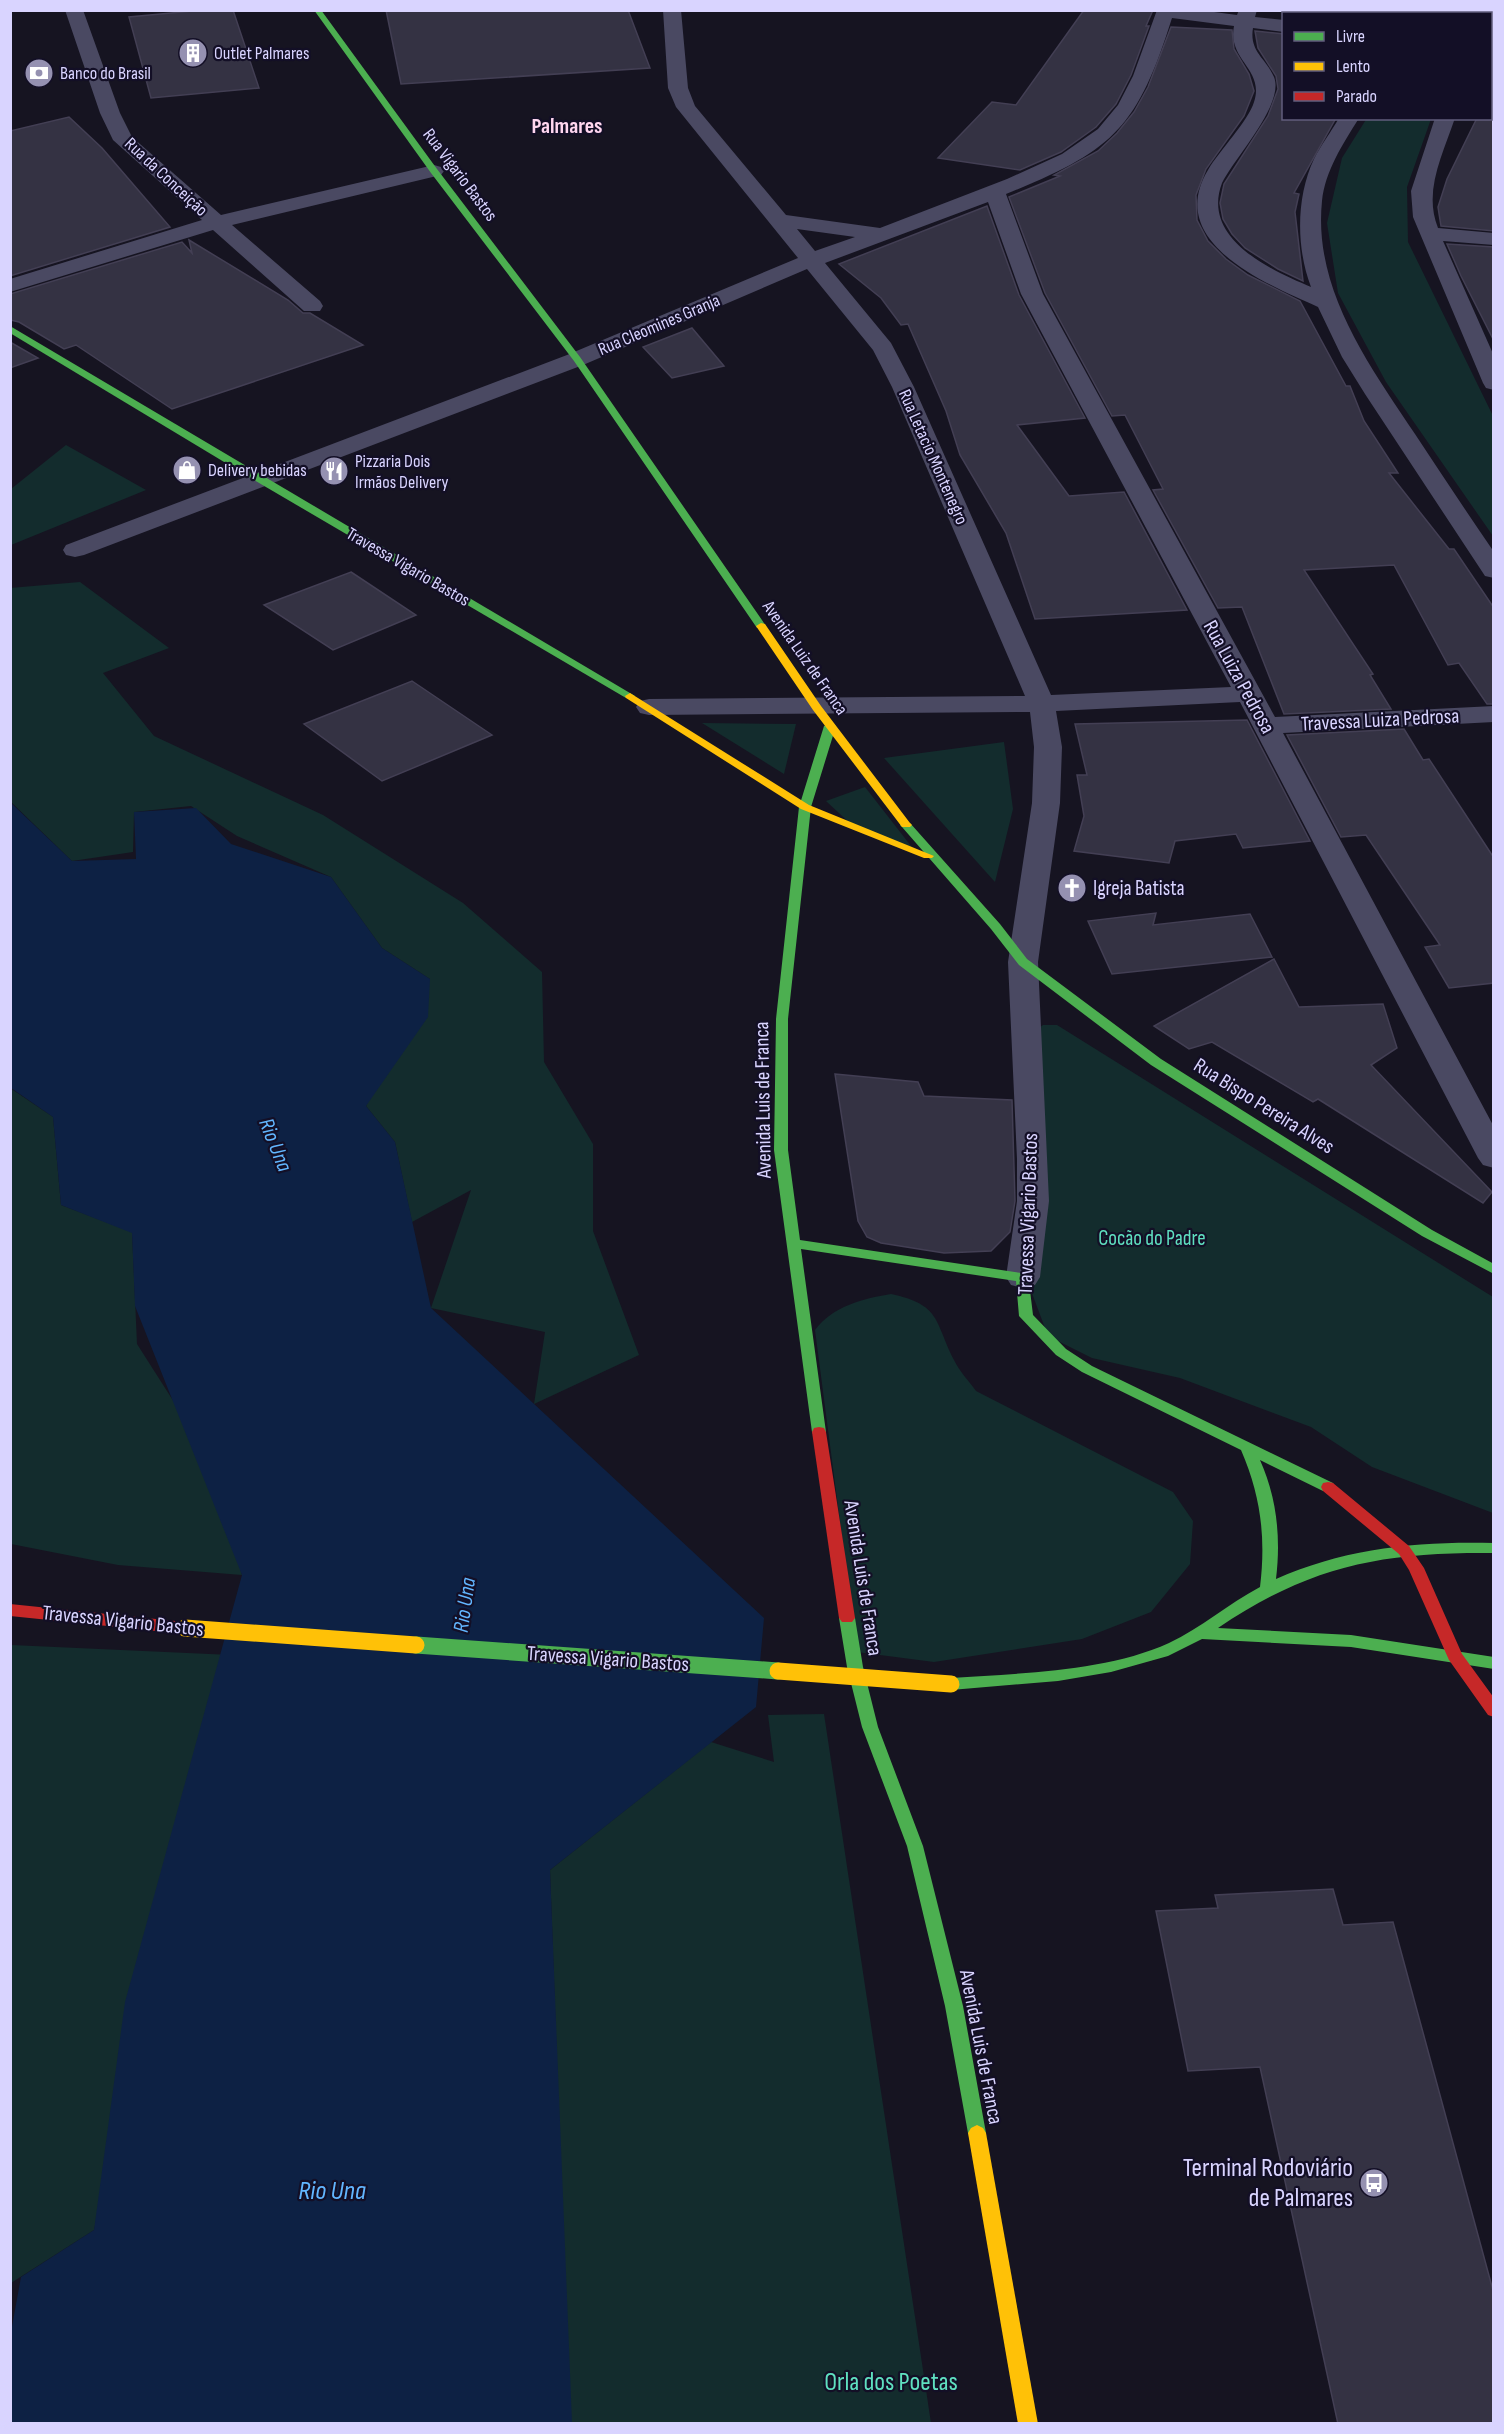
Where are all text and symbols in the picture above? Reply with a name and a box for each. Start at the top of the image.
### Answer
legend [1282,12,1492,120]
text: Livre [1336,26,1365,47]
building icon: Outlet Palmares [177,37,209,69]
place label: Outlet Palmares [214,43,309,64]
text: Lento [1336,56,1370,77]
bank icon: Banco do Brasil [23,57,55,89]
place label: Banco do Brasil [60,63,151,84]
text: Parado [1336,86,1377,107]
district label: Palmares [531,113,603,140]
street label: Rua Vigario Bastos [418,125,502,225]
street label: Rua da Conceição [120,133,212,221]
street label: Rua Cleomines Granja [595,290,723,360]
street label: Rua Letacio Montenegro [894,386,972,528]
place label: Pizzaria Dois Irmãos Delivery [355,451,449,493]
shop icon: Delivery bebidas [171,454,203,486]
restaurant icon: Pizzaria Dois Irmãos Delivery [318,455,350,487]
place label: Delivery bebidas [208,460,307,481]
street label: Travessa Vigario Bastos [343,523,473,611]
street label: Avenida Luiz de Franca [757,596,852,719]
street label: Rua Luiza Pedrosa [1198,616,1280,738]
street label: Travessa Luiza Pedrosa [1300,703,1460,737]
church icon: Igreja Batista [1056,872,1088,904]
place label: Igreja Batista [1093,876,1185,901]
street label: Avenida Luis de Franca [749,1021,777,1180]
street label: Rua Bispo Pereira Alves [1189,1053,1339,1159]
water label: Rio Una [252,1114,298,1176]
street label: Travessa Vigario Bastos [1013,1132,1043,1296]
park label: Cocão do Padre [1098,1226,1206,1251]
street label: Avenida Luis de Franca [838,1498,888,1657]
water label: Rio Una [448,1576,482,1634]
street label: Travessa Vigario Bastos [41,1600,205,1642]
street label: Travessa Vigario Bastos [526,1641,690,1677]
street label: Avenida Luis de Franca [954,1967,1008,2126]
place label: Terminal Rodoviário de Palmares [1183,2153,1353,2214]
bus stop icon: Terminal Rodoviário de Palmares [1358,2167,1390,2199]
water label: Rio Una [298,2175,366,2207]
park label: Orla dos Poetas [824,2367,958,2398]

